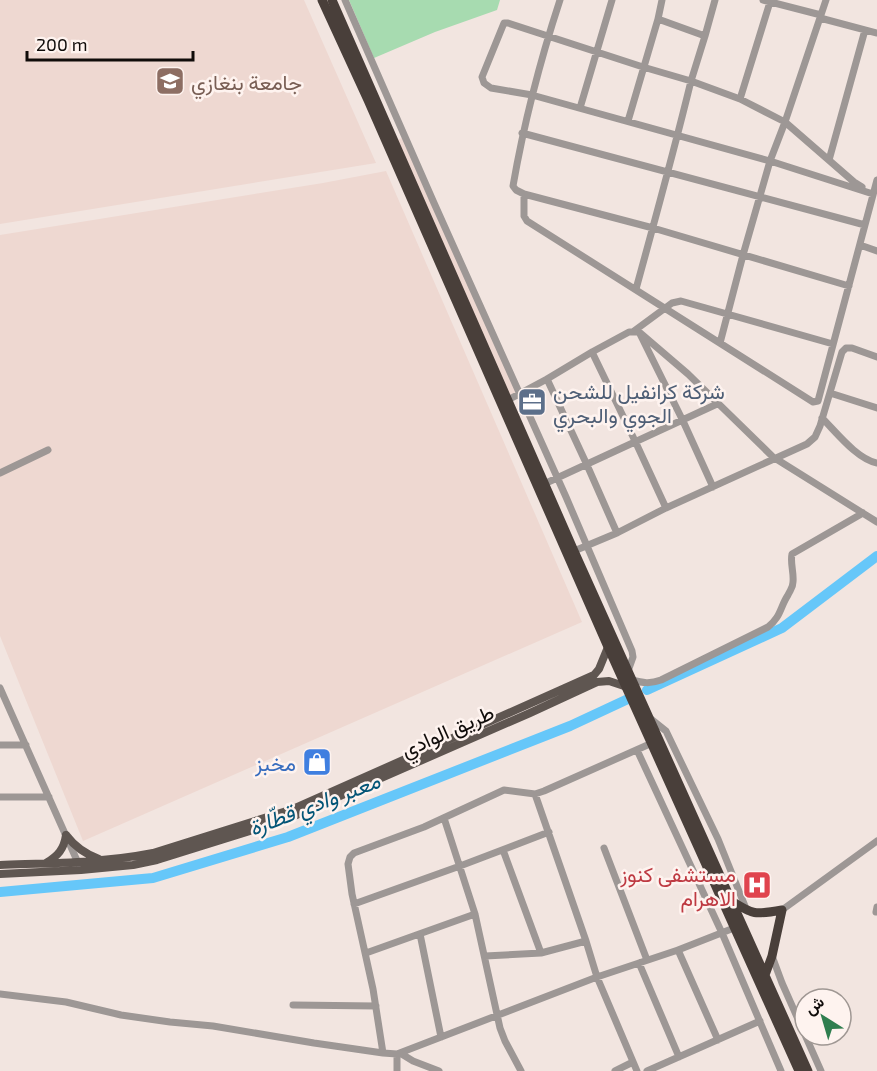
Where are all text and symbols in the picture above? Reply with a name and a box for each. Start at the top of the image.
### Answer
scale bar [27,24,194,62]
text: 200 m [36,33,88,55]
school or university icon: جامعة بنغازي [154,65,186,97]
place label: جامعة بنغازي [191,69,302,100]
place label: شركة كرانفيل للشحن الجوي والبحري [553,378,725,433]
office icon: شركة كرانفيل للشحن الجوي والبحري [516,386,548,418]
street label: طريق الوادي [397,698,500,767]
shop icon: مخبز [301,746,333,778]
place label: مخبز [254,750,296,777]
water label: معبر وادي قطّارة [245,766,385,845]
place label: مستشفى كنوز الاهرام [619,861,736,913]
hospital icon: مستشفى كنوز الاهرام [741,869,773,901]
north arrow [793,987,853,1047]
text: ش [800,991,828,1019]

